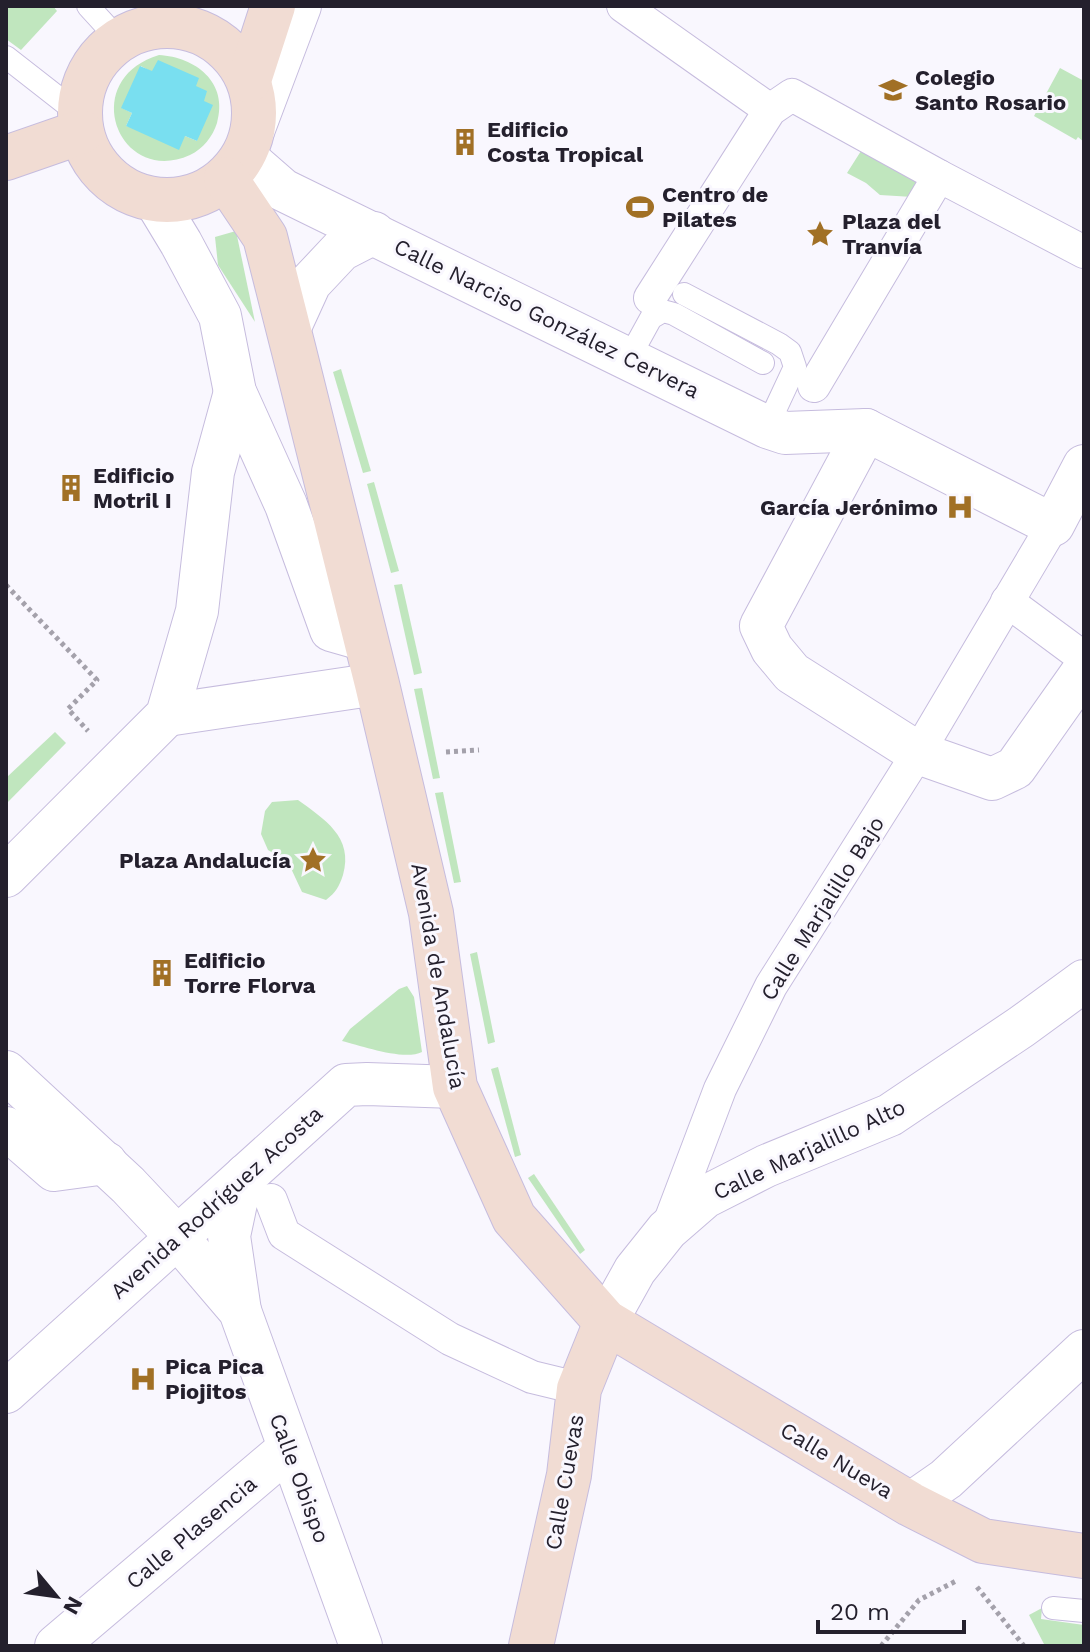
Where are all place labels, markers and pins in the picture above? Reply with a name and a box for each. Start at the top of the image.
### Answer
place label: Colegio Santo Rosario [915,65,1066,115]
school or university icon: Colegio Santo Rosario [878,75,908,105]
place label: Edificio Costa Tropical [487,117,644,167]
building icon: Edificio Costa Tropical [450,127,480,157]
place label: Centro de Pilates [662,182,768,232]
sports icon: Centro de Pilates [625,192,655,222]
place label: Plaza del Tranvía [842,209,942,259]
place icon: Plaza del Tranvía [805,219,835,249]
place label: Edificio Motril I [93,463,175,513]
building icon: Edificio Motril I [56,473,86,503]
hospital icon: García Jerónimo [945,492,975,522]
place label: García Jerónimo [760,495,938,520]
place icon: Plaza Andalucía [298,845,328,875]
place label: Plaza Andalucía [119,848,291,873]
place label: Edificio Torre Florva [184,948,316,998]
building icon: Edificio Torre Florva [147,958,177,988]
place label: Pica Pica Piojitos [165,1354,264,1404]
hospital icon: Pica Pica Piojitos [128,1364,158,1394]

